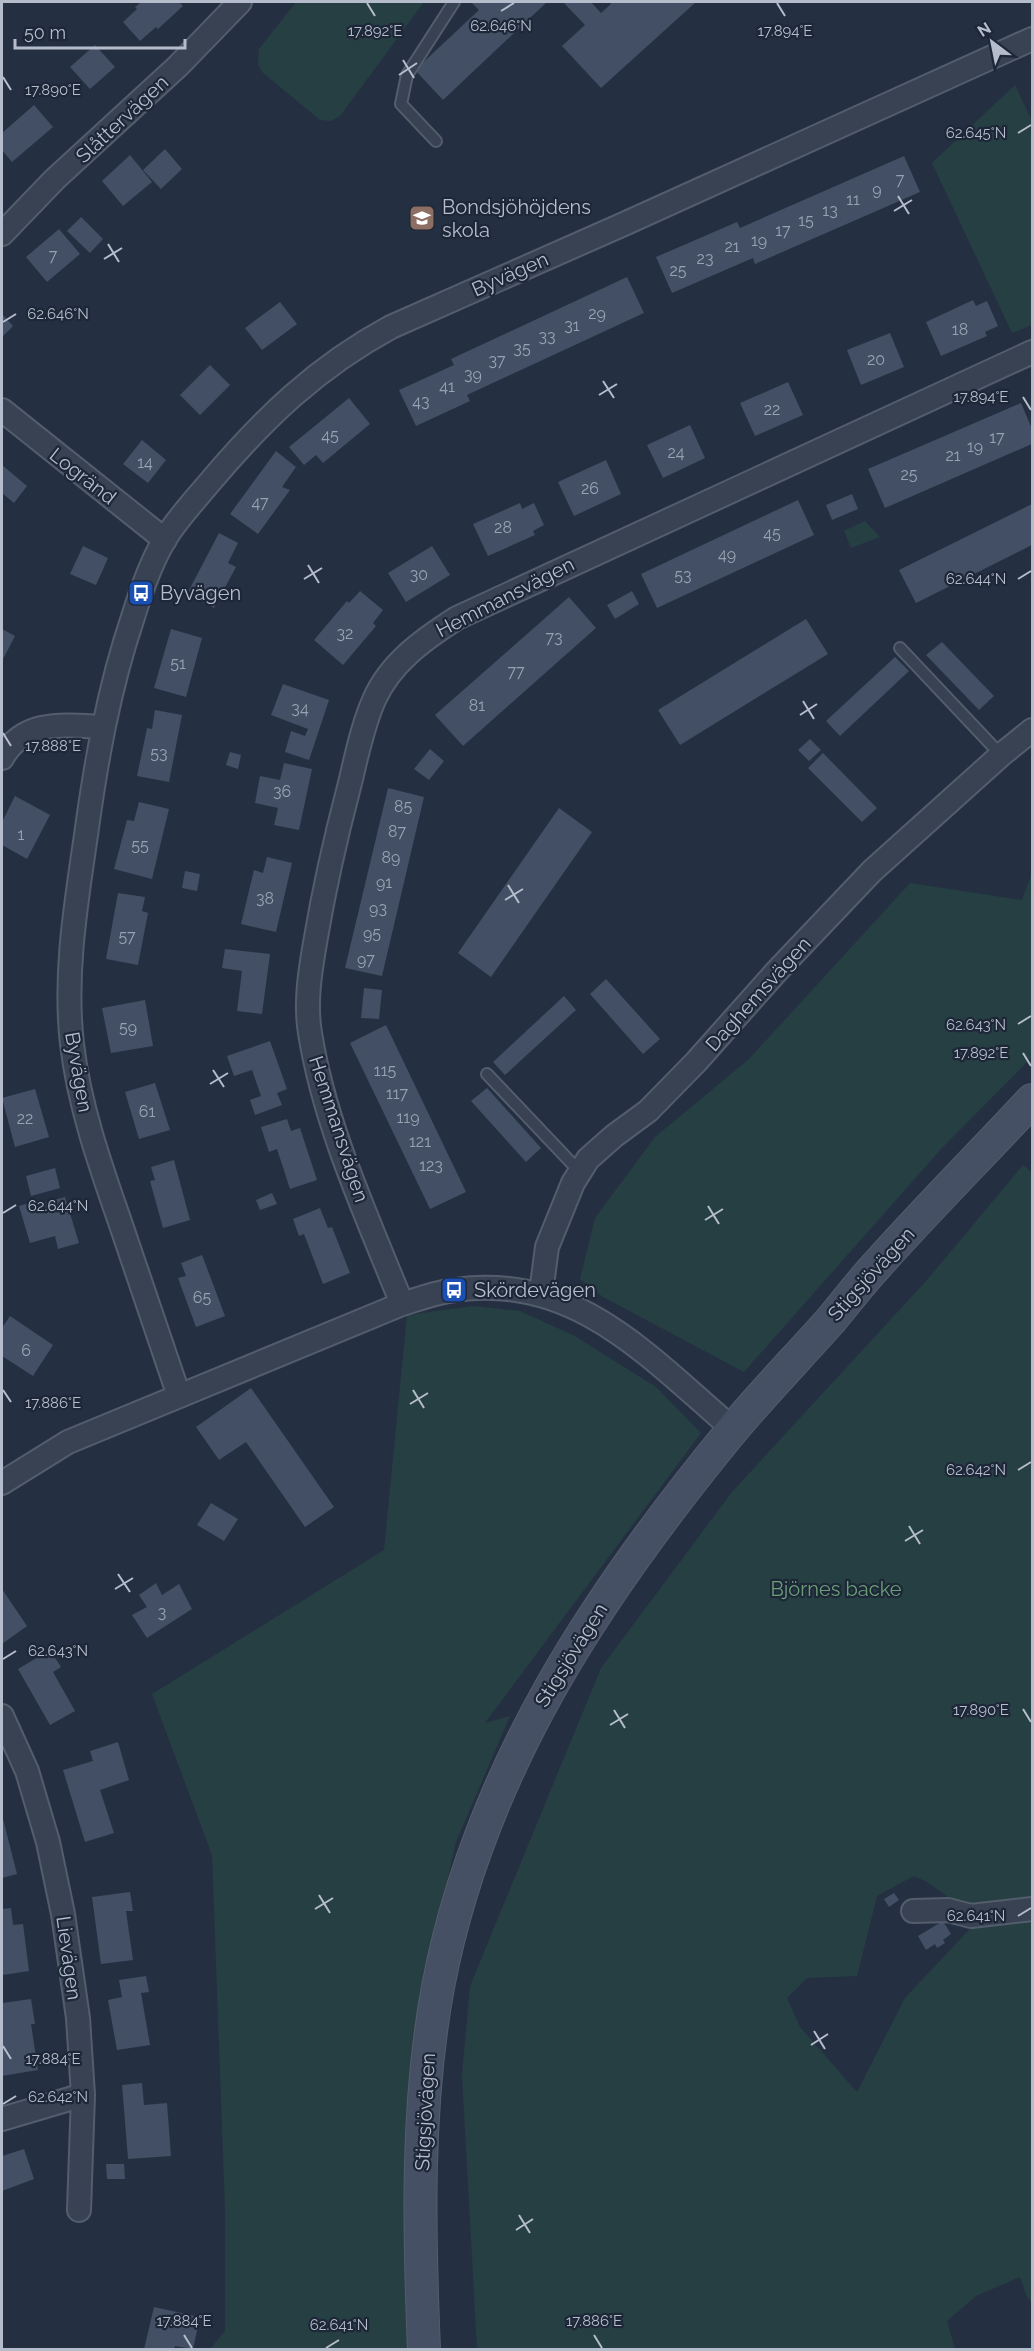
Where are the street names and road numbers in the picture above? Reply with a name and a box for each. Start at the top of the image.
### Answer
street label: Slåttervägen [71,70,173,168]
street label: Byvägen [468,247,552,301]
street label: Logränd [45,443,121,509]
street label: Hemmansvägen [432,552,578,642]
street label: Daghemsvägen [700,932,816,1056]
street label: Byvägen [60,1030,98,1114]
street label: Hemmansvägen [304,1053,374,1205]
street label: Stigsjövägen [823,1222,919,1326]
street label: Stigsjövägen [530,1599,612,1711]
street label: Lievägen [51,1914,87,2002]
street label: Stigsjövägen [410,2052,440,2172]

